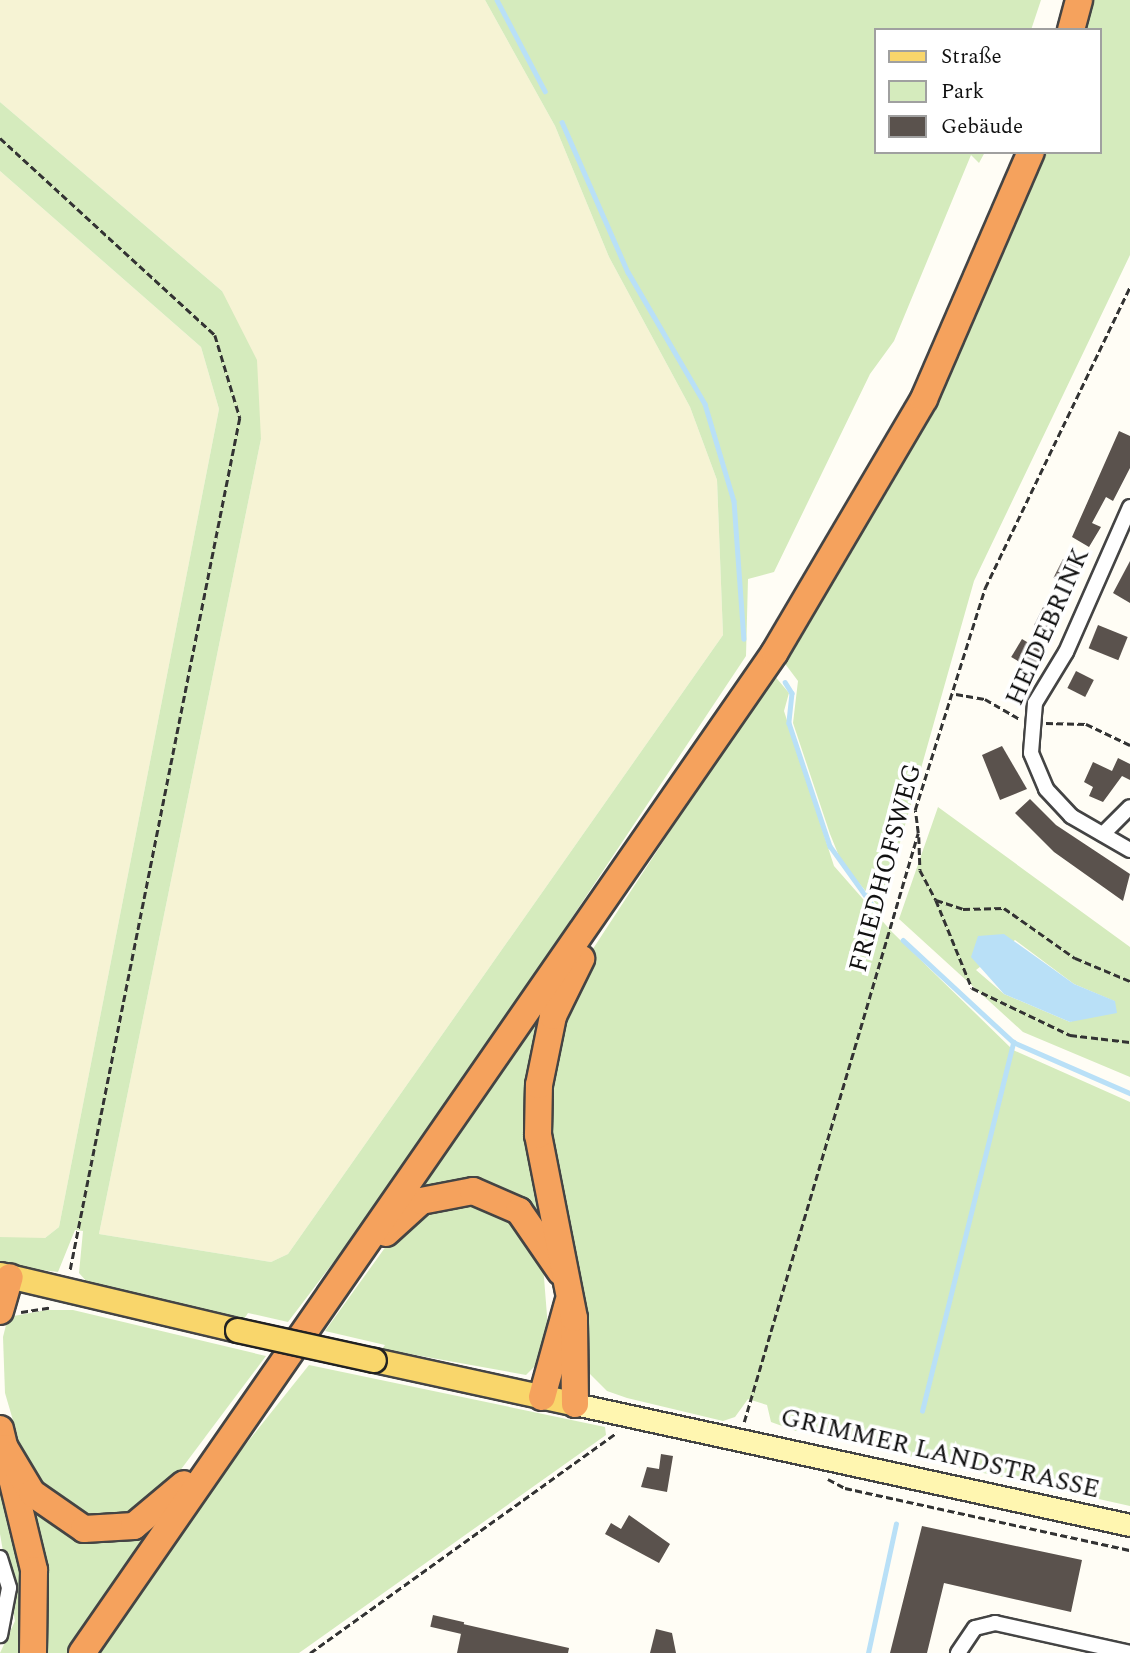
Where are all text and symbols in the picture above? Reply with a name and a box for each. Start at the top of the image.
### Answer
legend [874,28,1102,154]
text: Straße [941,41,1002,73]
text: Park [941,76,984,108]
text: Gebäude [941,111,1023,143]
street label: HEIDEBRINK [999,544,1097,710]
street label: FRIEDHOFSWEG [843,760,929,976]
street label: GRIMMER LANDSTRASSE [777,1402,1103,1506]

